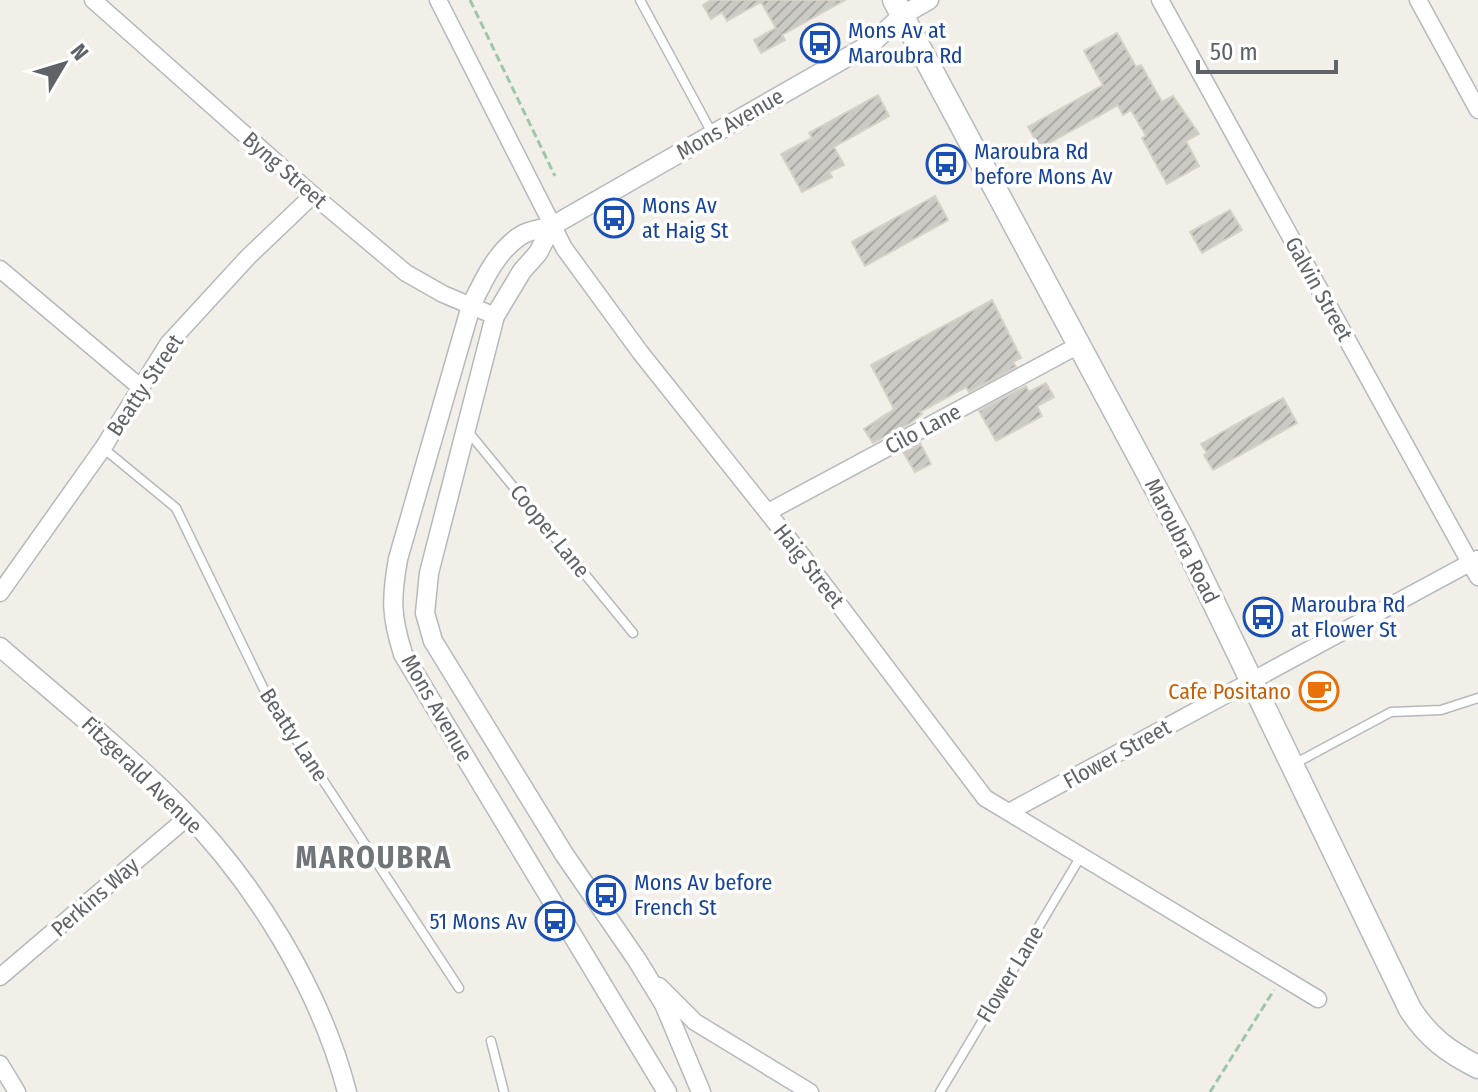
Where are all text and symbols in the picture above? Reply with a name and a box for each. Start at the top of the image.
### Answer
place label: Mons Av at Maroubra Rd [848,17,963,69]
bus stop icon: Mons Av at Maroubra Rd [799,22,841,64]
north arrow [24,24,104,104]
scale bar [1198,24,1336,74]
text: N [65,38,94,66]
text: 50 m [1210,38,1258,66]
street label: Mons Avenue [672,82,788,166]
street label: Byng Street [237,126,333,215]
place label: Maroubra Rd before Mons Av [974,138,1113,190]
bus stop icon: Maroubra Rd before Mons Av [925,143,967,185]
place label: Mons Av at Haig St [642,192,729,244]
bus stop icon: Mons Av at Haig St [593,197,635,239]
street label: Galvin Street [1279,232,1359,347]
street label: Beatty Street [101,328,189,441]
street label: Cilo Lane [880,398,966,460]
street label: Maroubra Road [1139,474,1225,608]
street label: Cooper Lane [504,479,596,583]
street label: Haig Street [768,519,851,614]
place label: Maroubra Rd at Flower St [1291,591,1406,643]
bus stop icon: Maroubra Rd at Flower St [1242,596,1284,638]
street label: Mons Avenue [395,650,479,766]
cafe icon: Cafe Positano [1298,670,1340,712]
place label: Cafe Positano [1168,678,1291,705]
street label: Beatty Lane [254,683,334,787]
street label: Fitzgerald Avenue [76,711,208,839]
street label: Flower Street [1058,713,1176,795]
district label: MAROUBRA [296,840,452,876]
street label: Perkins Way [46,851,145,942]
place label: Mons Av before French St [634,869,773,921]
bus stop icon: Mons Av before French St [585,874,627,916]
bus stop icon: 51 Mons Av [534,900,576,942]
place label: 51 Mons Av [429,908,527,935]
street label: Flower Lane [971,921,1049,1027]

